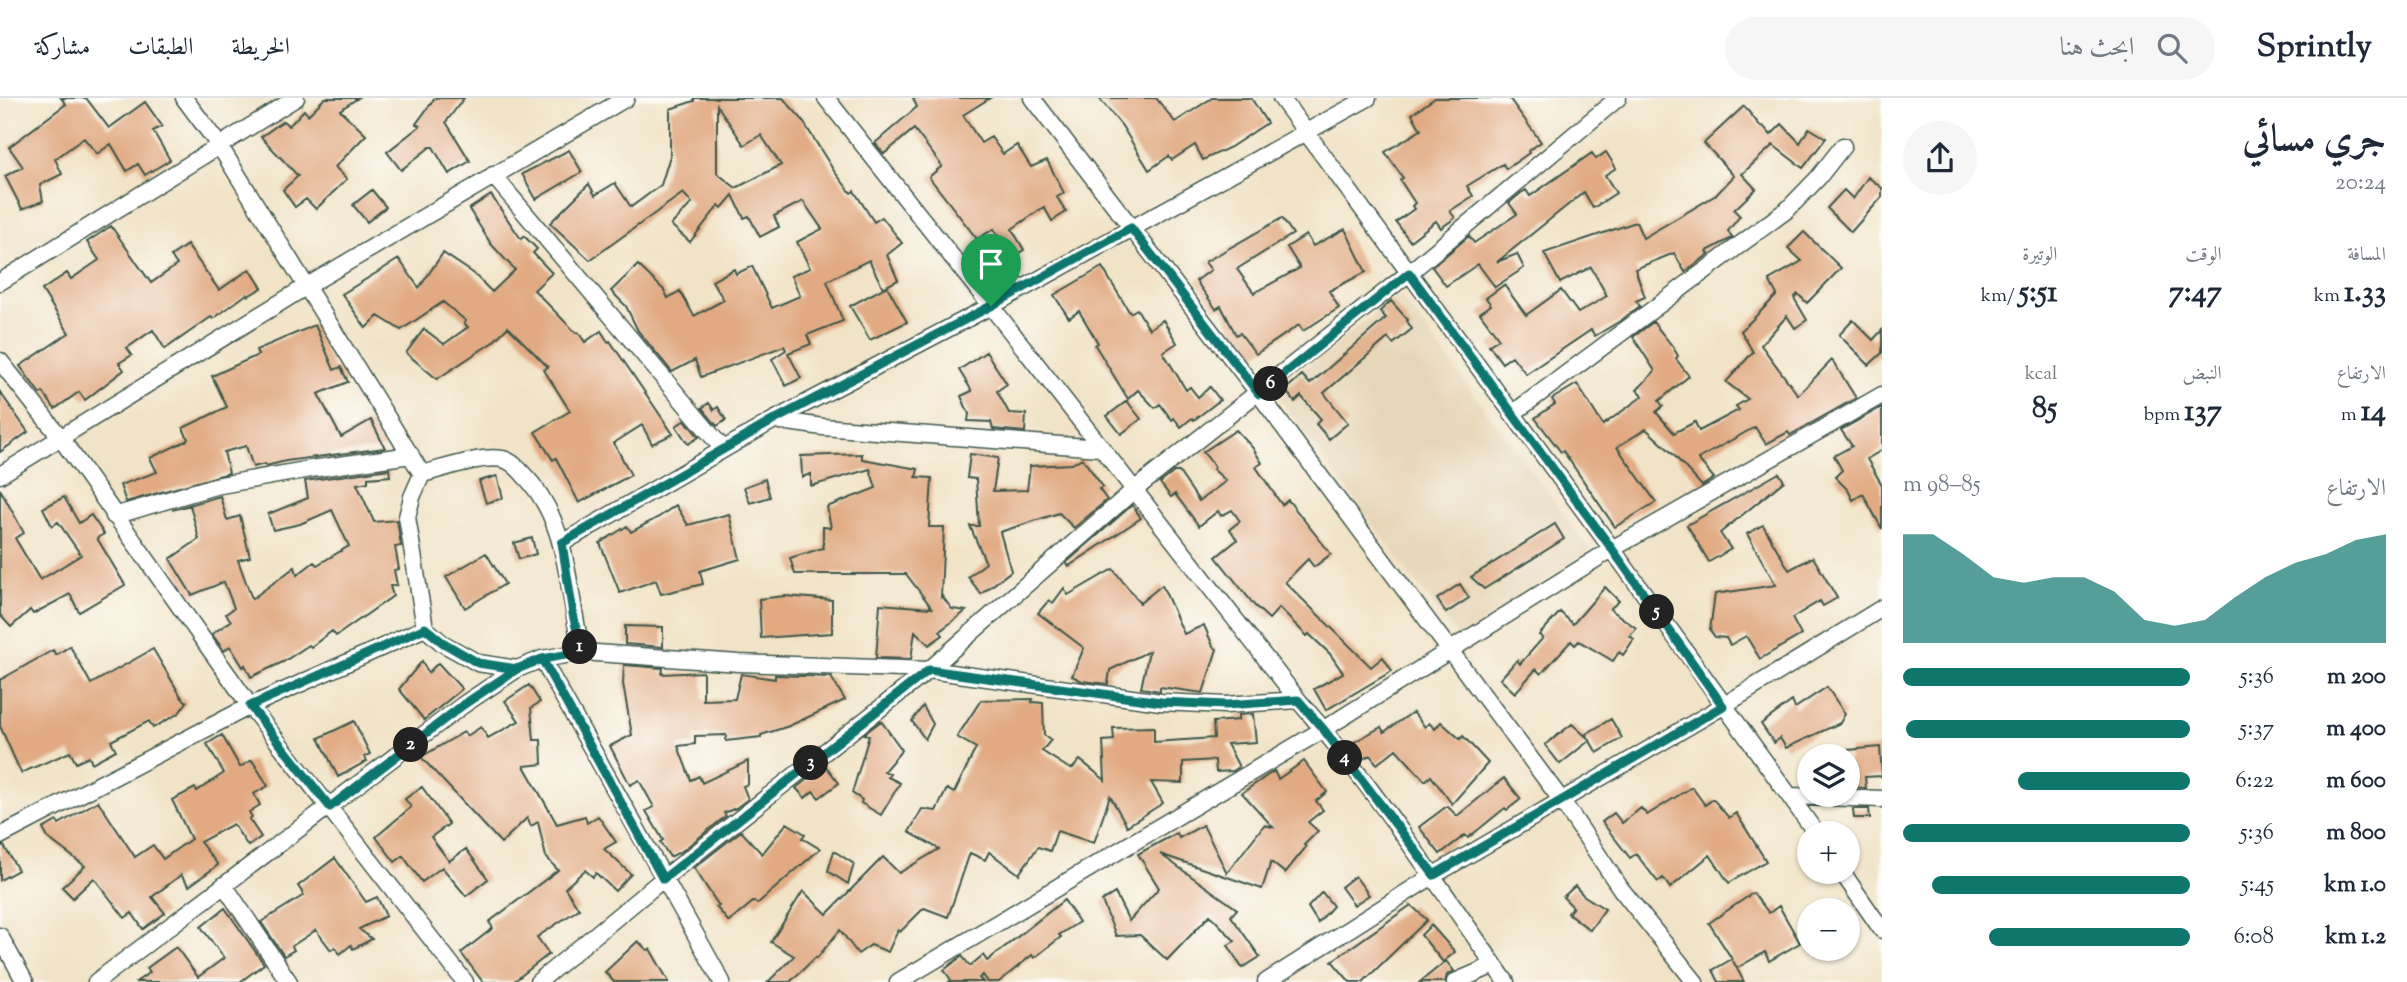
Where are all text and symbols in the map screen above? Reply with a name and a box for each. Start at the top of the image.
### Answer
search box [1725,17,2215,80]
text: Sprintly [2257,24,2372,72]
icon: search [2153,29,2191,67]
text: ابحث هنا [2060,30,2135,67]
text: مشاركة [35,31,90,65]
text: الطبقات [128,31,194,65]
text: الخريطة [232,31,290,65]
text: جري مسائي [2243,114,2386,168]
button: share [1903,121,1977,195]
text: 20:24 [2335,167,2386,200]
pin [961,234,1021,306]
text: الوتيرة [2022,242,2057,269]
text: الوقت [2185,242,2222,269]
text: المسافة [2347,242,2386,269]
icon: arrive [972,245,1010,283]
text: 5:51 [2019,272,2057,315]
text: 7:47 [2169,272,2222,315]
text: 1.33 [2344,272,2386,315]
text: /km [1981,283,2019,310]
text: km [2314,283,2344,310]
text: kcal [2025,361,2057,388]
text: النبض [2183,361,2222,388]
text: الارتفاع [2337,361,2386,388]
pin: 6 [1254,366,1288,402]
text: 6 [1266,370,1275,397]
text: 85 [2032,388,2057,431]
text: 137 [2184,391,2222,434]
text: 14 [2361,391,2386,434]
text: bpm [2144,402,2184,429]
text: m [2341,402,2361,429]
text: 85–98 m [1903,469,1981,502]
text: الارتفاع [2326,473,2386,506]
pin: 5 [1640,594,1674,630]
text: 5 [1653,598,1660,625]
pin: 1 [562,630,598,664]
text: 1 [576,633,583,660]
text: 5:36 [2240,661,2274,694]
text: 200 m [2327,661,2386,694]
text: 5:37 [2239,713,2274,746]
text: 400 m [2326,713,2386,746]
pin: 2 [394,728,428,762]
text: 2 [406,731,415,758]
pin: 4 [1328,740,1362,776]
text: 4 [1340,744,1349,771]
map controls [1797,744,1860,961]
button: layers [1797,744,1860,807]
pin: 3 [794,746,828,780]
text: 3 [807,749,814,776]
text: 6:22 [2235,765,2274,798]
text: 600 m [2326,765,2386,798]
text: 5:36 [2240,817,2274,850]
text: 800 m [2326,817,2386,850]
button: + [1797,821,1860,884]
text: 5:45 [2241,869,2274,902]
text: 1.0 km [2324,869,2386,902]
button: − [1797,898,1860,961]
text: 6:08 [2233,921,2274,954]
text: 1.2 km [2325,921,2386,954]

